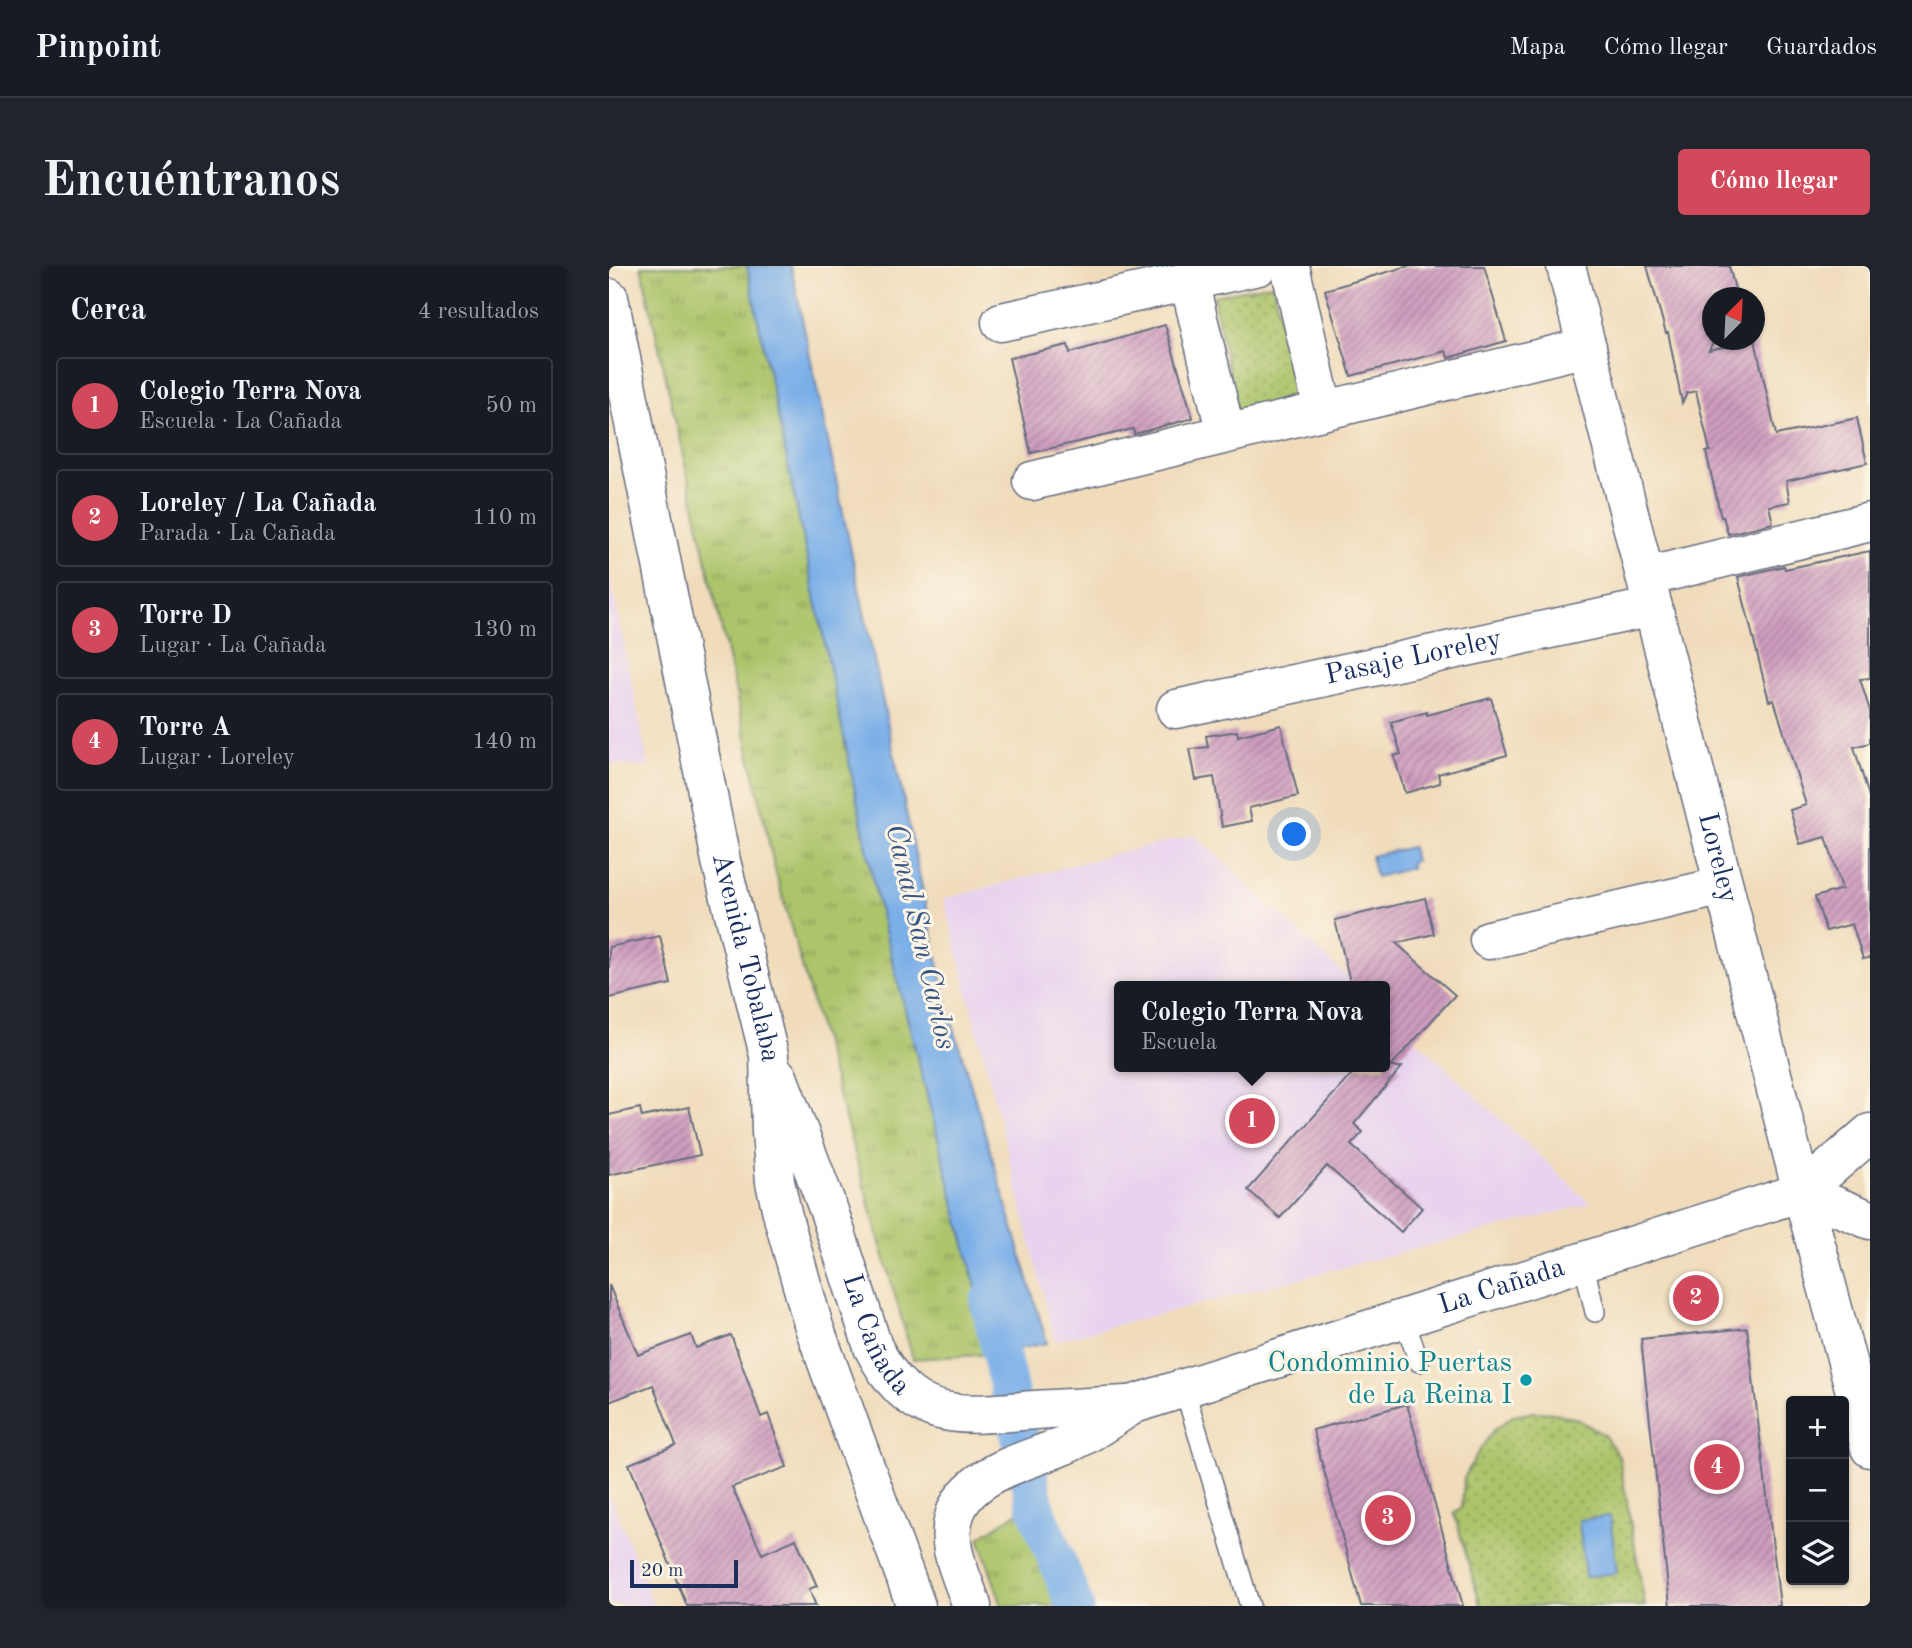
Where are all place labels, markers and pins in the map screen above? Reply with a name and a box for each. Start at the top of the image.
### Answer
pin: 1 [1229,1095,1275,1147]
pin: 2 [1673,1272,1719,1324]
place label: Condominio Puertas de La Reina I [1267,1350,1512,1410]
marker: Condominio Puertas de La Reina I [1518,1372,1534,1388]
pin: 4 [1694,1441,1740,1493]
pin: 3 [1365,1492,1411,1544]

